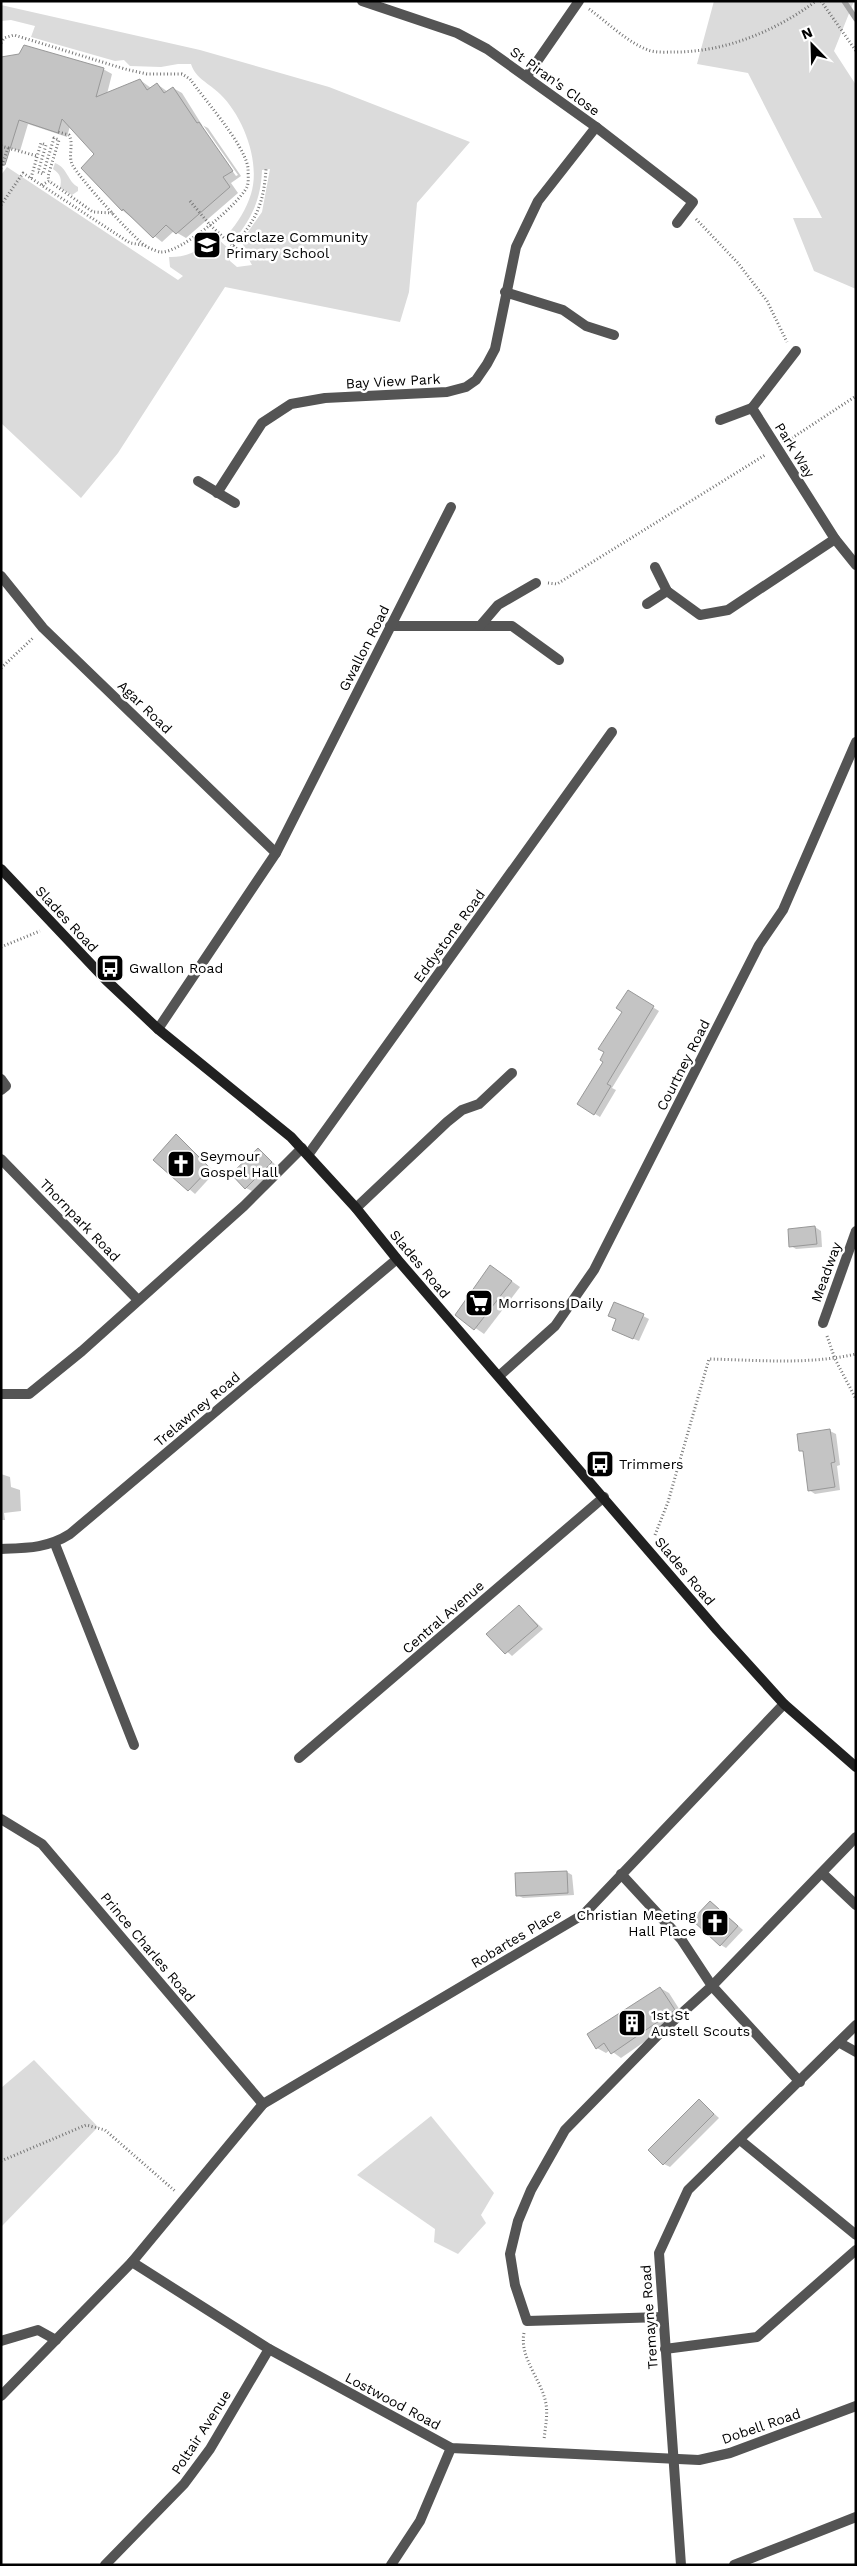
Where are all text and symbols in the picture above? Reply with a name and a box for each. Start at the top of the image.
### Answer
north arrow [787,20,837,70]
text: N [799,24,815,42]
street label: St Piran's Close [507,43,603,119]
place label: Carclaze Community Primary School [226,229,369,261]
school or university icon: Carclaze Community Primary School [192,230,222,260]
street label: Bay View Park [345,371,441,391]
street label: Park Way [772,420,819,481]
street label: Gwallon Road [335,602,393,694]
street label: Agar Road [115,677,175,737]
street label: Slades Road [32,883,102,955]
street label: Eddystone Road [410,887,488,985]
bus stop icon: Gwallon Road [95,953,125,983]
place label: Gwallon Road [129,960,223,976]
street label: Courtney Road [653,1017,713,1113]
place label: Seymour Gospel Hall [200,1148,279,1180]
church icon: Seymour Gospel Hall [166,1149,196,1179]
street label: Thornpark Road [37,1175,123,1265]
street label: Slades Road [387,1227,453,1301]
street label: Meadway [808,1239,845,1304]
supermarket icon: Morrisons Daily [464,1288,494,1318]
place label: Morrisons Daily [498,1295,604,1311]
street label: Trelawney Road [151,1368,243,1450]
bus stop icon: Trimmers [585,1449,615,1479]
place label: Trimmers [619,1456,683,1472]
street label: Slades Road [652,1534,718,1608]
street label: Central Avenue [399,1577,487,1657]
street label: Prince Charles Road [98,1889,198,2005]
street label: Robartes Place [468,1905,564,1971]
place label: Christian Meeting Hall Place [576,1907,697,1939]
church icon: Christian Meeting Hall Place [700,1908,730,1938]
place label: 1st St Austell Scouts [651,2007,750,2039]
building icon: 1st St Austell Scouts [617,2008,647,2038]
street label: Tremayne Road [637,2264,661,2370]
street label: Lostwood Road [343,2369,443,2433]
street label: Poltair Avenue [168,2387,234,2477]
street label: Dobell Road [719,2405,803,2447]

